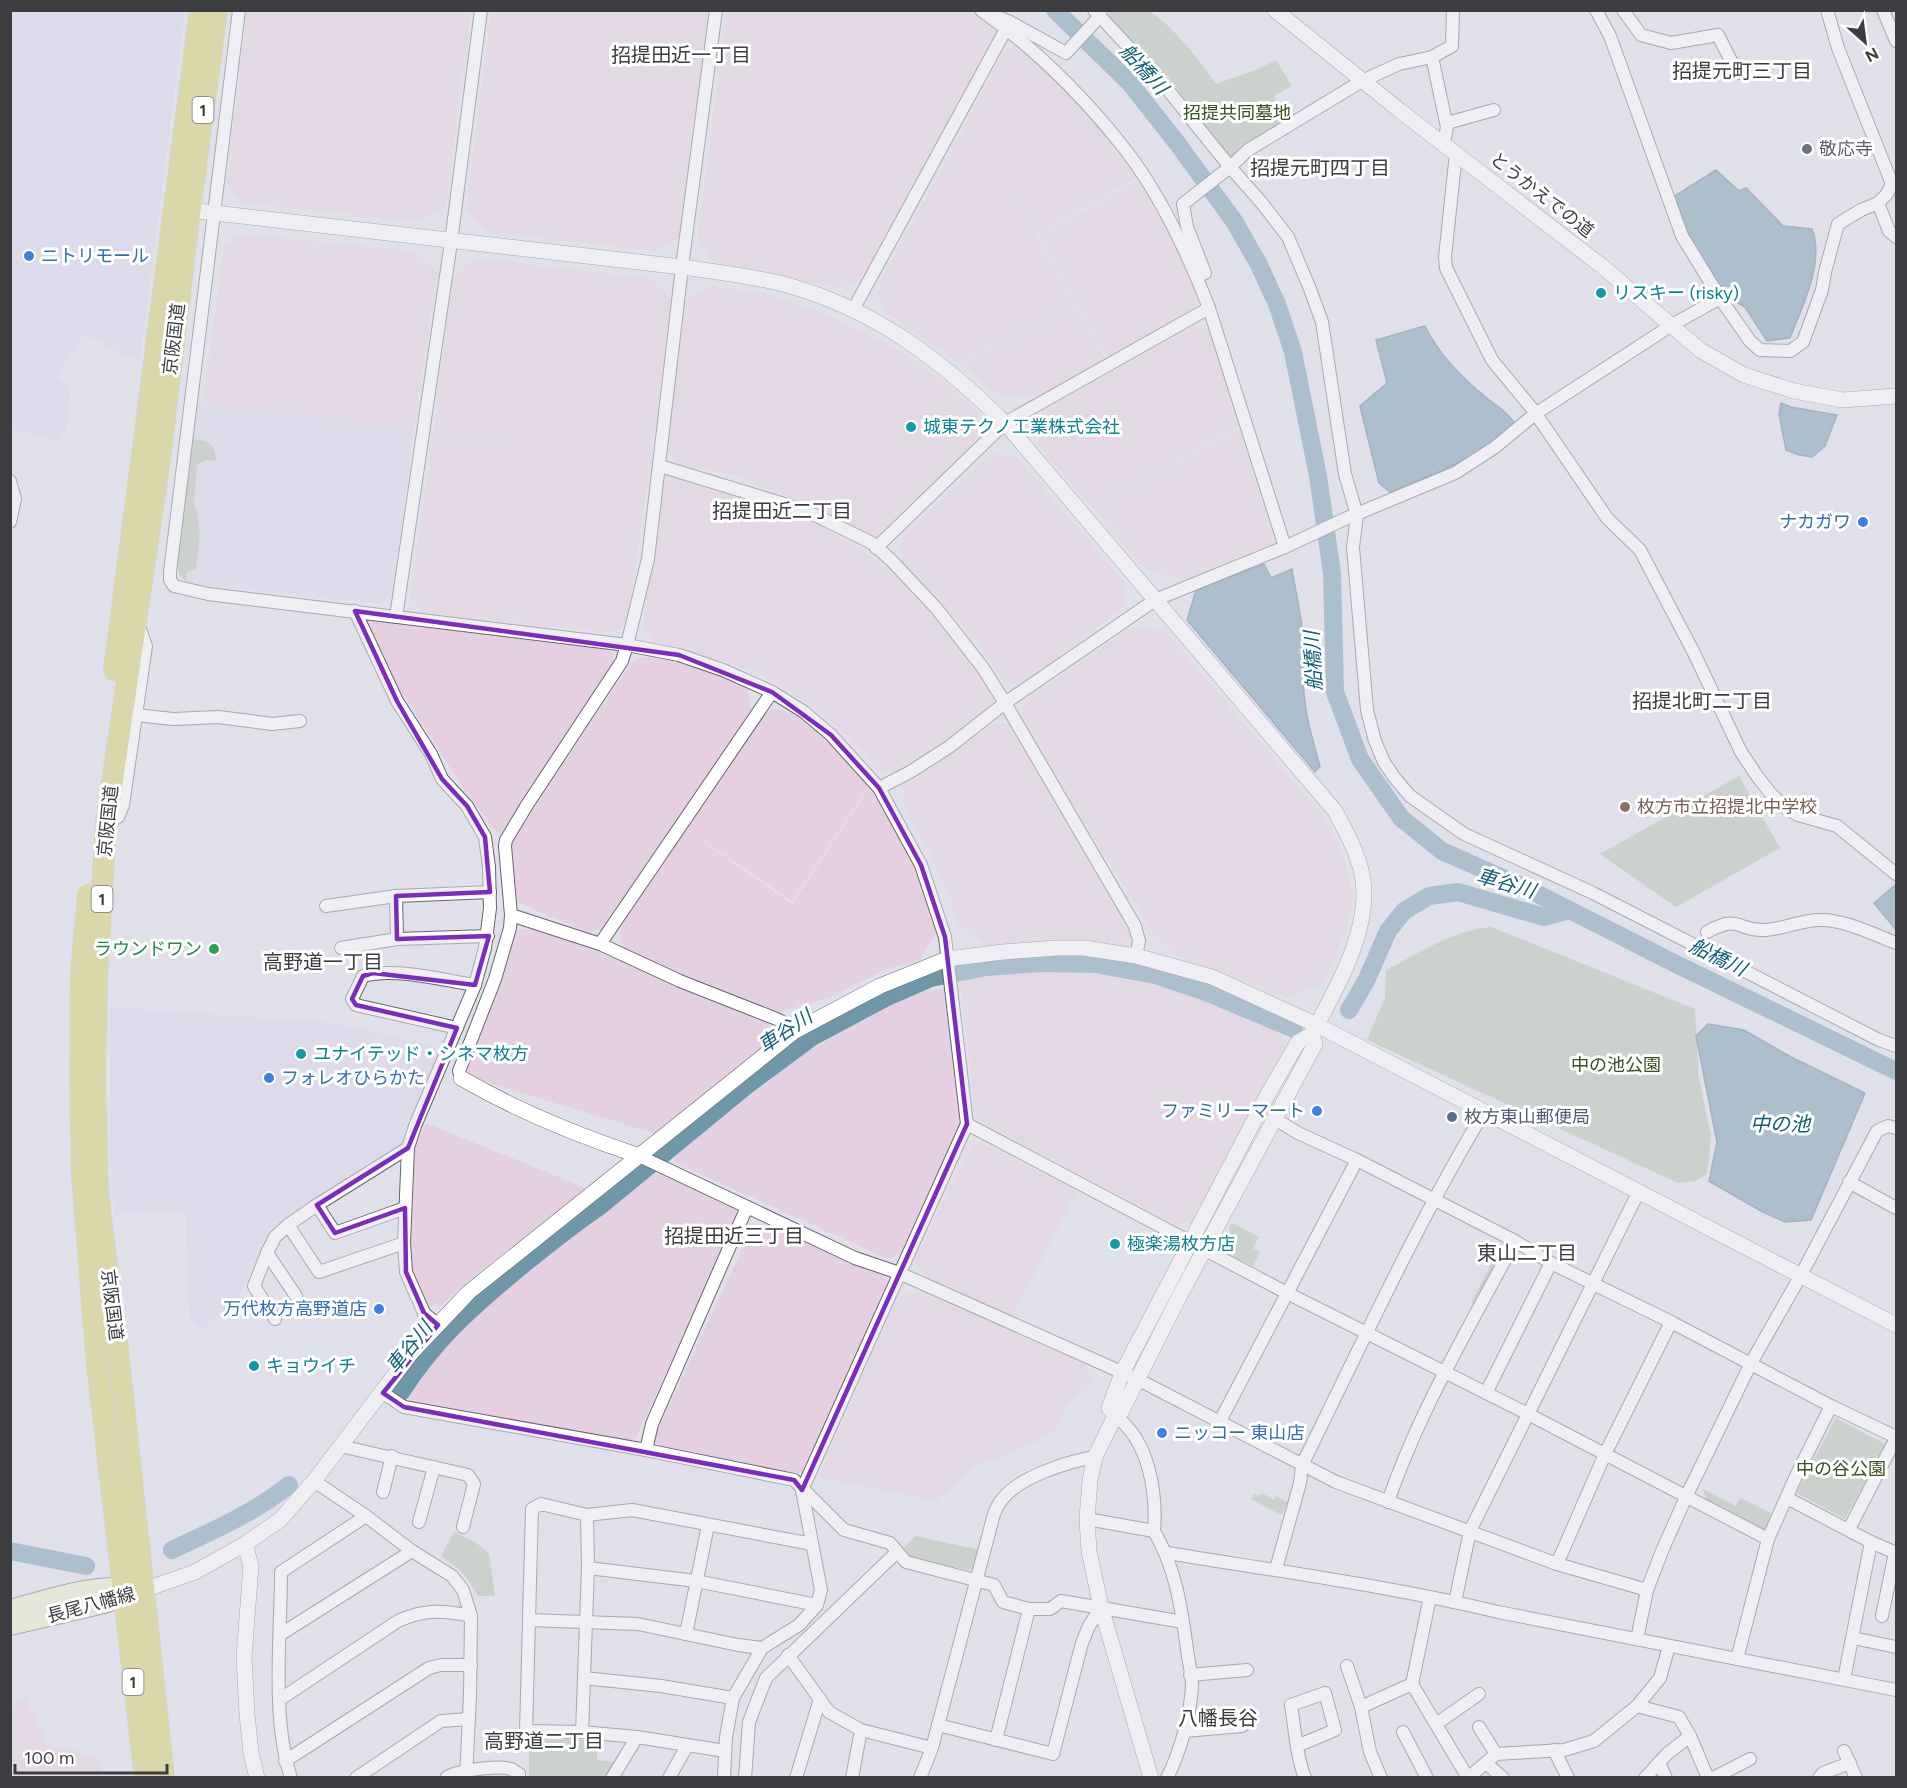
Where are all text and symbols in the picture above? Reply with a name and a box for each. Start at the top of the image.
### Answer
north arrow [1835,12,1895,72]
water label: 船橋川 [1115,39,1174,101]
district label: 招提田近一丁目 [611,43,751,67]
text: N [1862,44,1882,66]
district label: 招提元町三丁目 [1672,59,1812,83]
road number: 1 [192,97,214,123]
park label: 招提共同墓地 [1183,102,1291,124]
place label: 敬応寺 [1819,138,1873,160]
marker: 敬応寺 [1800,142,1814,156]
street label: とうかえでの道 [1486,148,1598,242]
district label: 招提元町四丁目 [1250,156,1390,180]
place label: ニトリモール [41,245,149,267]
marker: ニトリモール [22,249,36,263]
place label: リスキー (risky) [1613,282,1739,304]
marker: リスキー (risky) [1594,286,1608,300]
street label: 京阪国道 [159,302,189,376]
place label: 城東テクノ工業株式会社 [923,416,1120,438]
marker: 城東テクノ工業株式会社 [904,420,918,434]
district label: 招提田近二丁目 [712,499,852,523]
place label: ナカガワ [1779,511,1851,533]
marker: ナカガワ [1856,515,1870,529]
water label: 船橋川 [1299,628,1327,692]
district label: 招提北町二丁目 [1632,689,1772,713]
street label: 京阪国道 [93,784,123,858]
place label: 枚方市立招提北中学校 [1637,796,1817,818]
marker: 枚方市立招提北中学校 [1618,800,1632,814]
water label: 車谷川 [1474,863,1540,903]
road number: 1 [92,886,112,912]
water label: 船橋川 [1686,933,1752,982]
place label: ラウンドワン [94,938,202,960]
marker: ラウンドワン [207,942,221,956]
district label: 高野道一丁目 [263,950,383,974]
water label: 車谷川 [753,1003,818,1058]
place label: ユナイテッド・シネマ枚方 [313,1043,529,1065]
marker: ユナイテッド・シネマ枚方 [294,1047,308,1061]
park label: 中の池公園 [1571,1054,1661,1076]
place label: フォレオひらかた [281,1067,425,1089]
marker: フォレオひらかた [262,1071,276,1085]
place label: ファミリーマート [1161,1100,1305,1122]
marker: ファミリーマート [1310,1104,1324,1118]
place label: 枚方東山郵便局 [1464,1106,1590,1128]
marker: 枚方東山郵便局 [1445,1110,1459,1124]
water label: 中の池 [1750,1112,1812,1136]
district label: 招提田近三丁目 [664,1224,804,1248]
place label: 極楽湯枚方店 [1127,1233,1235,1255]
marker: 極楽湯枚方店 [1108,1237,1122,1251]
district label: 東山二丁目 [1477,1241,1577,1265]
street label: 京阪国道 [97,1268,127,1342]
place label: 万代枚方高野道店 [223,1298,367,1320]
marker: 万代枚方高野道店 [372,1302,386,1316]
water label: 車谷川 [381,1315,438,1378]
place label: キョウイチ [266,1355,356,1377]
marker: キョウイチ [247,1359,261,1373]
place label: ニッコー 東山店 [1174,1422,1304,1444]
marker: ニッコー 東山店 [1155,1426,1169,1440]
park label: 中の谷公園 [1796,1458,1886,1480]
street label: 長尾八幡線 [45,1583,137,1627]
road number: 1 [122,1669,144,1695]
district label: 八幡長谷 [1178,1706,1258,1730]
district label: 高野道二丁目 [484,1729,604,1753]
scale bar [15,1737,166,1775]
text: 100 m [24,1747,74,1769]

